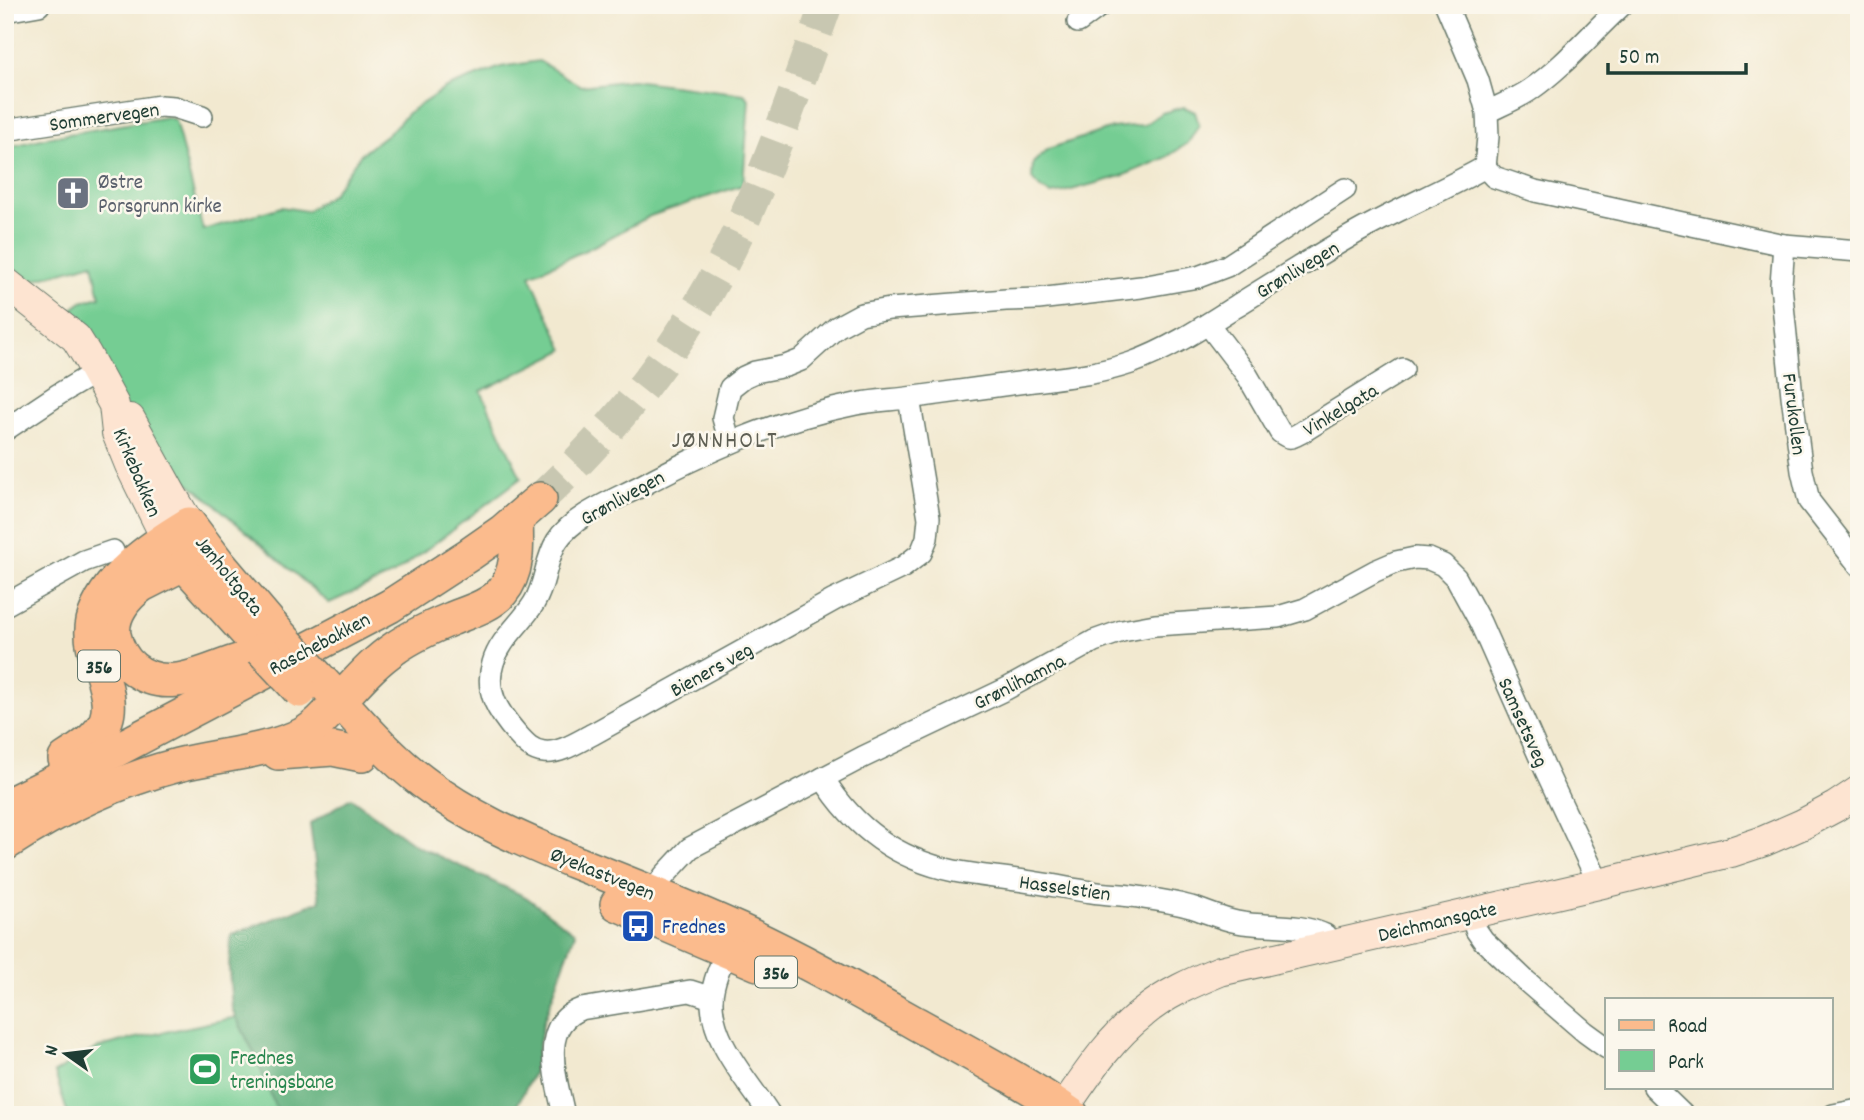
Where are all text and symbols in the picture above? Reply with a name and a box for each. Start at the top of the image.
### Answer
scale bar [1608,32,1747,76]
text: 50 m [1619,44,1659,74]
street label: Sommervegen [48,96,161,142]
place label: Østre Porsgrunn kirke [98,169,222,223]
church icon: Østre Porsgrunn kirke [54,174,92,212]
street label: Grønlivegen [1251,235,1346,308]
street label: Furukollen [1772,372,1812,457]
street label: Vinkelgata [1298,377,1386,446]
street label: Kirkebakken [103,424,167,522]
district label: JØNNHOLT [672,425,778,459]
street label: Grønlivegen [576,464,671,535]
street label: Jønholtgata [186,531,270,624]
street label: Raschebakken [264,606,377,685]
street label: Bieners veg [666,637,759,707]
street label: Grønlihamna [969,647,1073,720]
road number: 356 [78,650,120,681]
street label: Samsetsveg [1488,674,1554,773]
street label: Øyekastvegen [545,841,659,910]
street label: Hasselstien [1017,869,1112,911]
street label: Deichmansgate [1375,896,1500,952]
bus stop icon: Frednes [619,907,657,945]
place label: Frednes [662,914,726,944]
road number: 356 [755,956,797,988]
legend [1605,998,1832,1088]
text: Road [1668,1013,1707,1043]
north arrow [32,1018,102,1088]
text: N [39,1043,67,1059]
place label: Frednes treningsbane [230,1045,334,1099]
text: Park [1668,1049,1704,1079]
sports icon: Frednes treningsbane [186,1050,224,1088]

